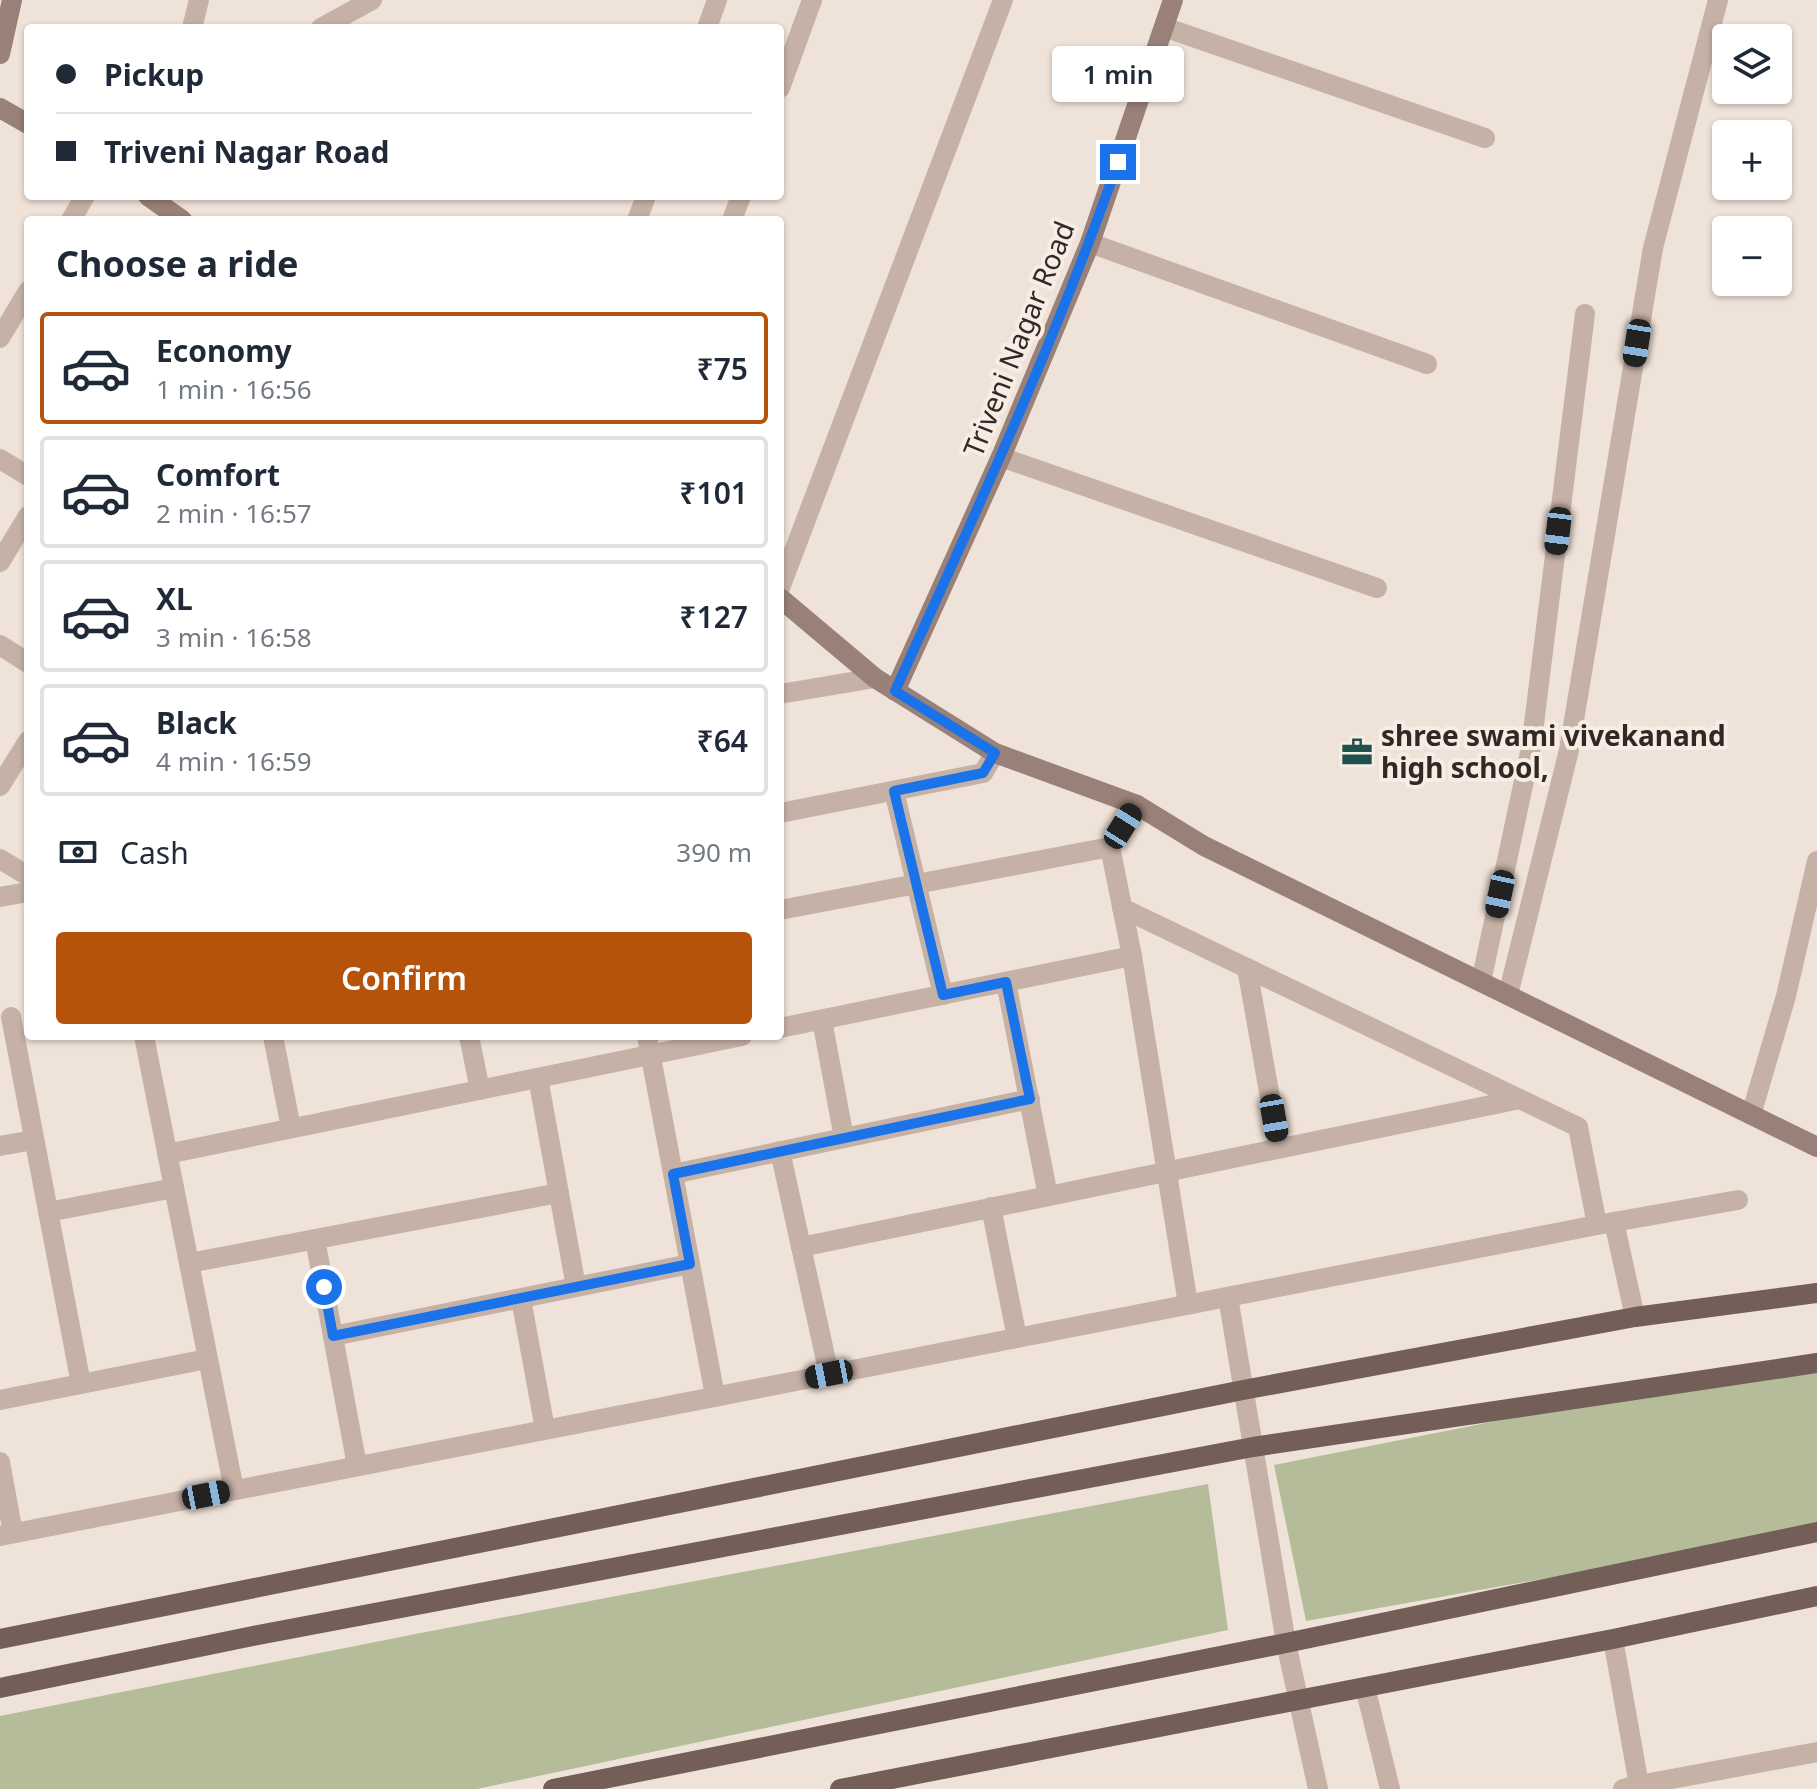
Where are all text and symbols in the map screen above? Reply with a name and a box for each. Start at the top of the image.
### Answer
map controls [1712,24,1792,296]
button: layers [1712,24,1792,104]
callout: 1 min [1052,46,1184,102]
text: Pickup [104,54,204,95]
text: 1 min [1083,56,1153,92]
button: + [1712,120,1792,200]
text: Triveni Nagar Road [104,131,389,172]
route end [1100,144,1136,180]
street label: Triveni Nagar Road [953,215,1083,462]
button: − [1712,216,1792,296]
text: Choose a ride [56,239,298,288]
car [1621,317,1653,369]
text: Economy [156,330,292,371]
icon: car [60,332,132,404]
text: ₹75 [697,348,748,389]
text: 1 min · 16:56 [156,371,312,407]
text: Comfort [156,454,280,495]
icon: car [60,456,132,528]
text: ₹101 [679,472,748,513]
text: 2 min · 16:57 [156,495,312,531]
car [1543,506,1573,556]
text: XL [156,578,193,619]
icon: car [60,580,132,652]
text: ₹127 [679,596,748,637]
text: 3 min · 16:58 [156,619,312,655]
text: Black [156,702,237,743]
icon: car [60,704,132,776]
place label: shree swami vivekanand high school, [1381,716,1726,786]
text: ₹64 [697,720,748,761]
office icon: shree swami vivekanand high school, [1340,735,1374,769]
text: 4 min · 16:59 [156,743,312,779]
car [1100,799,1146,853]
icon: cash [56,830,100,874]
text: Cash [120,832,189,873]
text: 390 m [676,834,752,870]
car [1483,868,1517,920]
button: Confirm [56,932,752,1024]
car [1258,1092,1290,1144]
route start [306,1269,342,1305]
car [803,1358,855,1390]
car [180,1479,232,1511]

